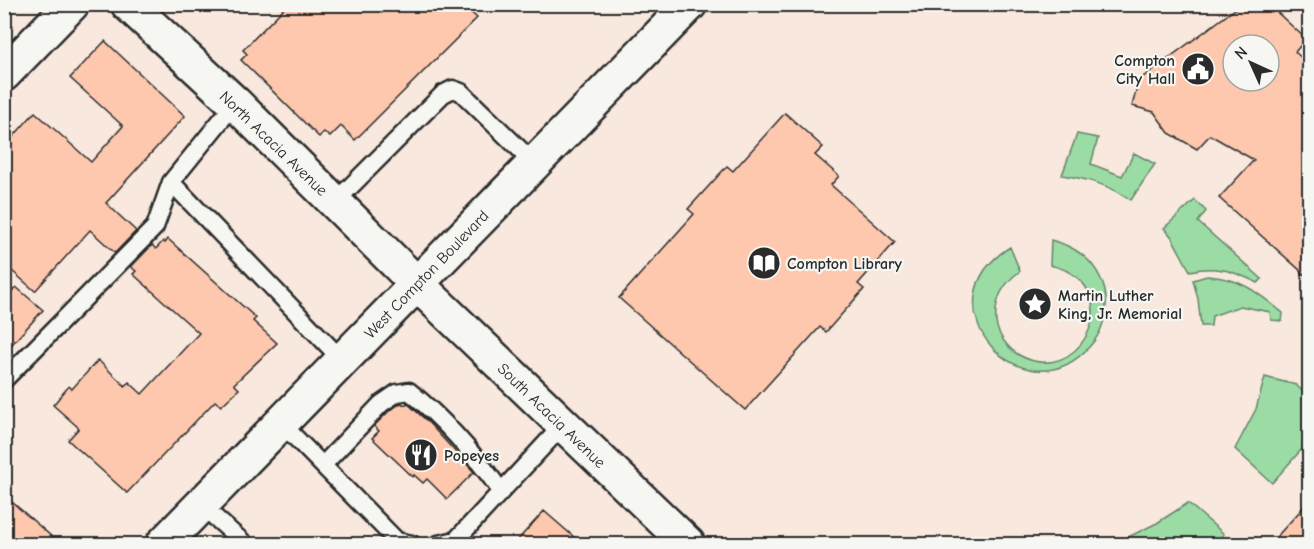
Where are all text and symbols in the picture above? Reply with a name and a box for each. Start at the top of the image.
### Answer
north arrow [1221,33,1281,93]
text: N [1231,43,1251,63]
public building icon: Compton City Hall [1180,51,1216,87]
place label: Compton City Hall [1114,52,1175,88]
street label: North Acacia Avenue [216,88,331,200]
street label: West Compton Boulevard [361,207,493,342]
library icon: Compton Library [746,245,782,281]
place label: Compton Library [787,255,902,273]
place icon: Martin Luther King, Jr. Memorial [1017,286,1053,322]
place label: Martin Luther King, Jr. Memorial [1058,287,1182,323]
street label: South Acacia Avenue [494,360,609,472]
restaurant icon: Popeyes [403,437,439,473]
place label: Popeyes [444,447,499,465]

